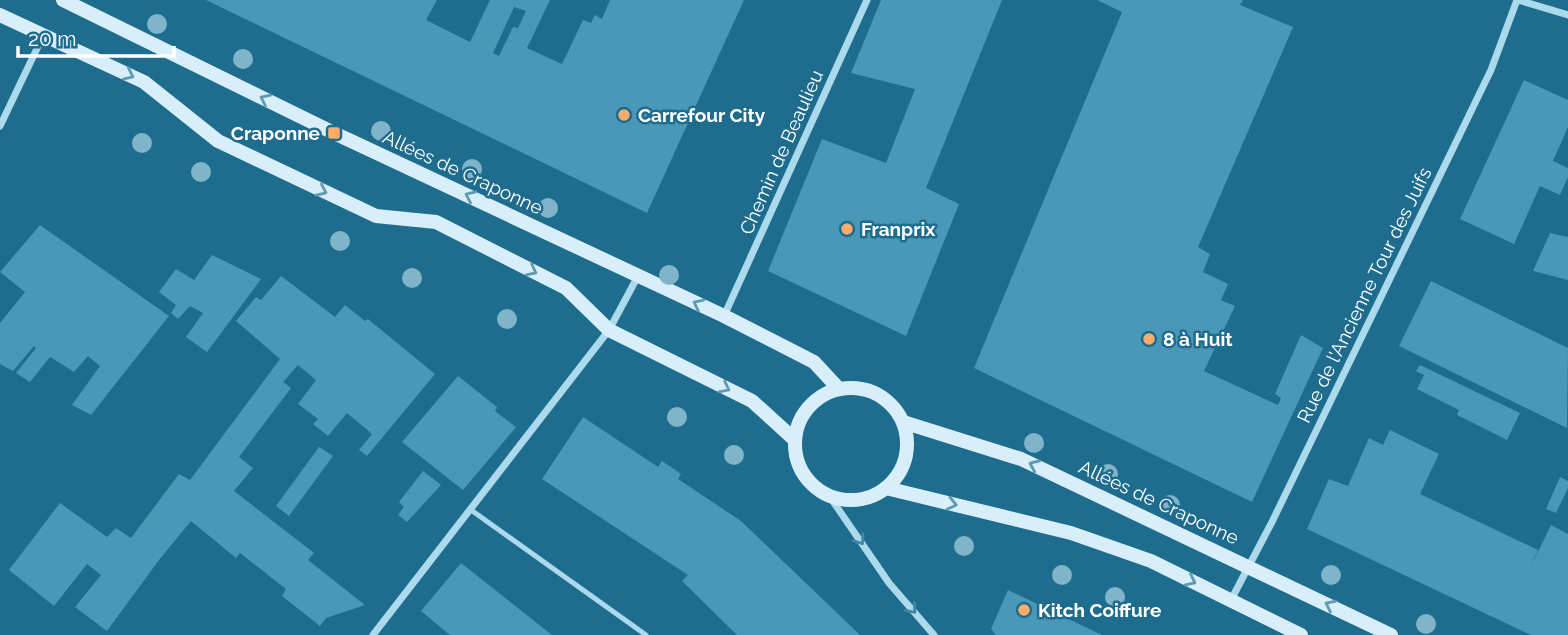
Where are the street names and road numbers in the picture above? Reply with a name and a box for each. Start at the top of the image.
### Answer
street label: Chemin de Beaulieu [735,66,827,238]
street label: Allées de Craponne [380,125,546,219]
street label: Rue de l'Ancienne Tour des Juifs [1292,164,1436,426]
street label: Allées de Craponne [1076,455,1242,549]

